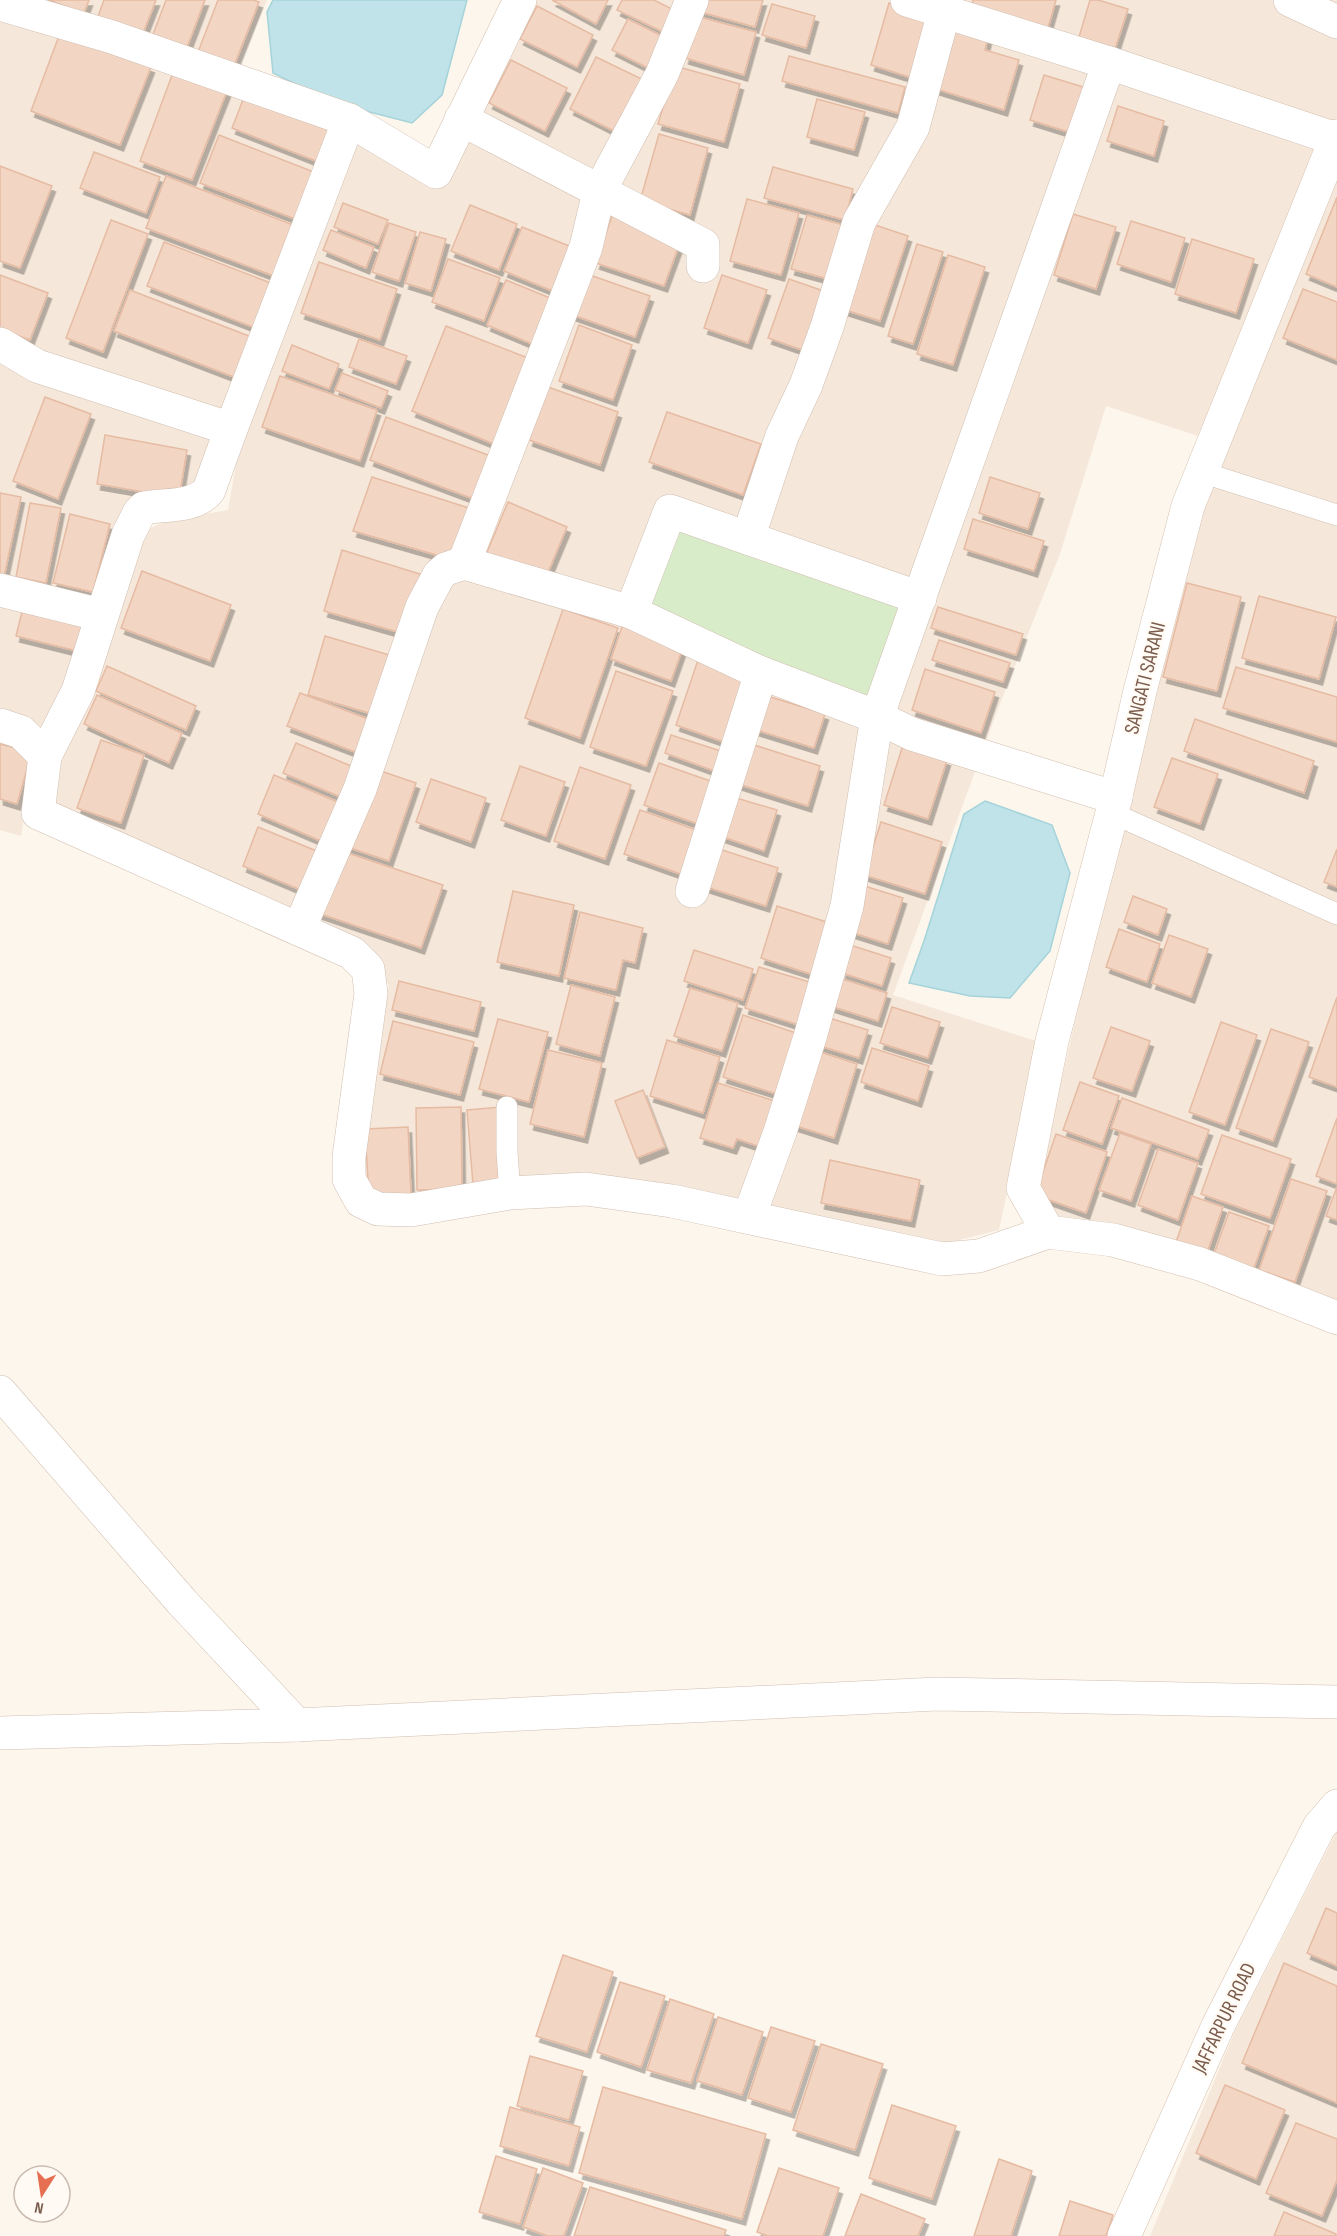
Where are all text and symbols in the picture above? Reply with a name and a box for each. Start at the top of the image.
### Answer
street label: SANGATI SARANI [1119,619,1171,737]
street label: JAFFARPUR ROAD [1186,1959,1261,2078]
north arrow [12,2164,72,2224]
text: N [33,2197,45,2217]

